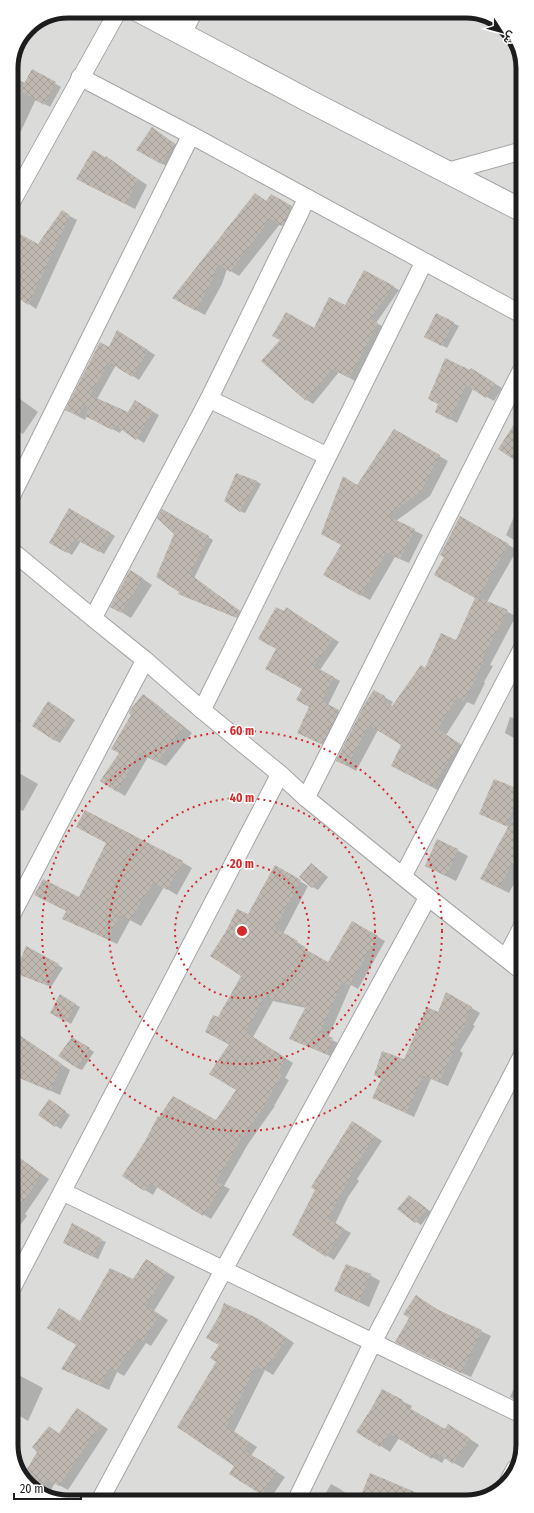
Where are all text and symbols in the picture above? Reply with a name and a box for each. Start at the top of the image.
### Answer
north arrow [482,12,522,52]
text: ش [501,28,519,47]
text: 60 m [230,724,254,738]
text: 40 m [230,791,254,805]
text: 20 m [229,857,254,871]
centre of rings [235,924,249,938]
scale bar [14,1475,81,1501]
text: 20 m [20,1482,44,1496]

